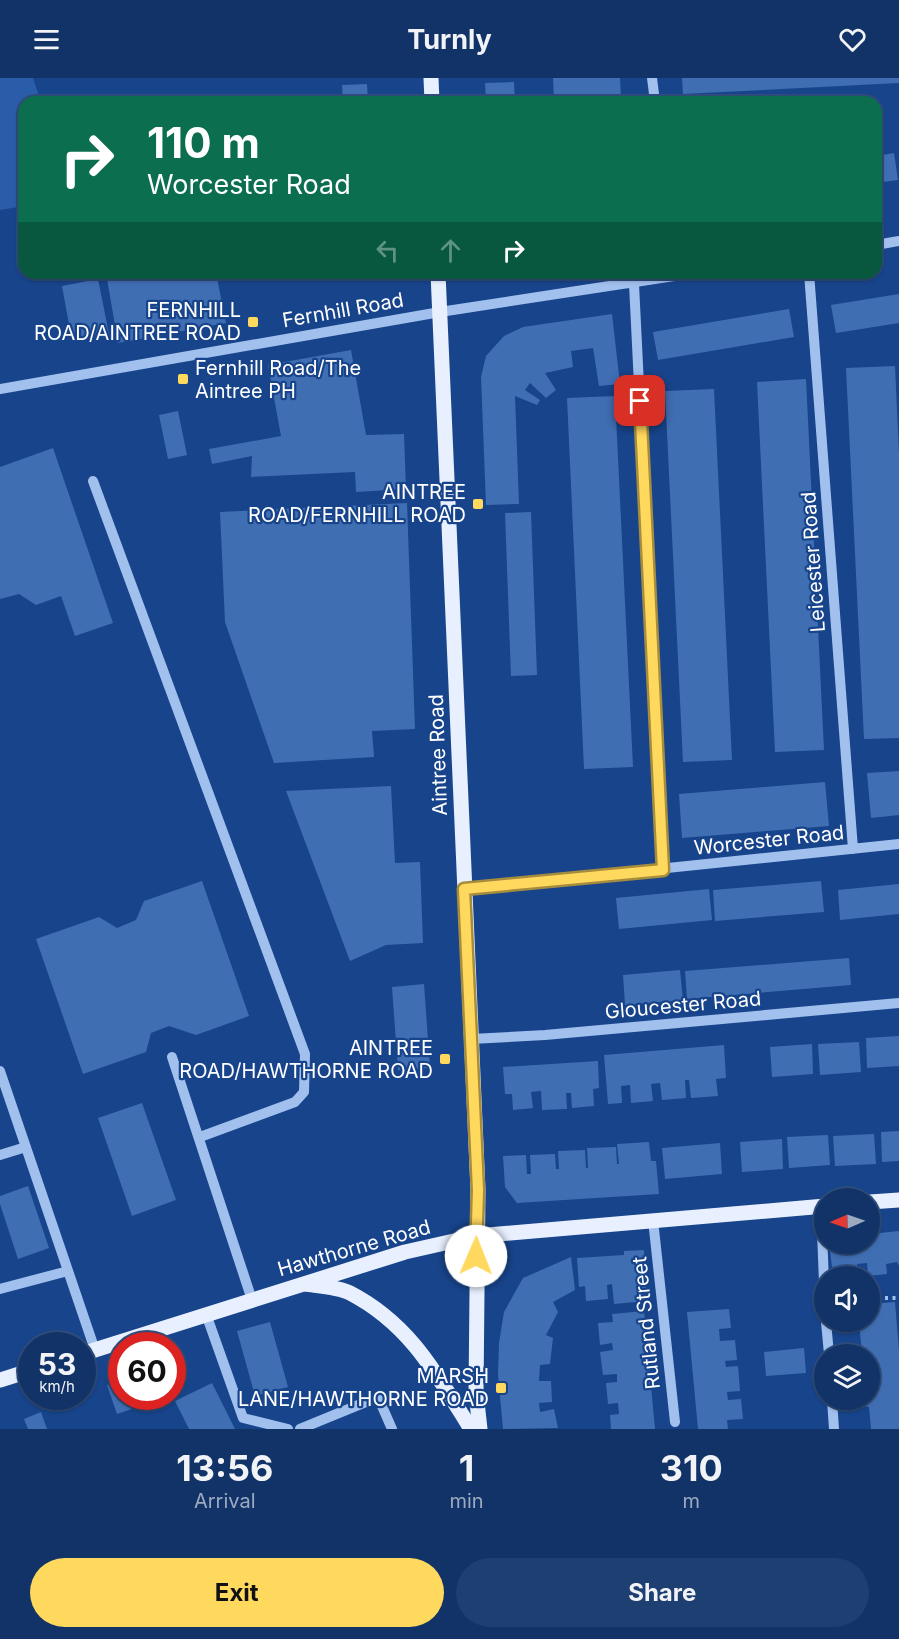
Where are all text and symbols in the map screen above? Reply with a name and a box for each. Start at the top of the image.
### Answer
icon: menu [30,23,63,56]
text: Turnly [407,23,492,56]
icon: heart [836,23,869,56]
text: 110 m [147,117,260,168]
icon: right [48,120,126,198]
text: Worcester Road [147,168,351,201]
icon: left [371,234,404,267]
icon: ahead [434,234,467,267]
icon: right [497,234,530,267]
street label: Fernhill Road [281,288,405,332]
place label: FERNHILL ROAD/AINTREE ROAD [34,298,241,345]
marker: FERNHILL ROAD/AINTREE ROAD [246,315,260,329]
place label: Fernhill Road/The Aintree PH [195,356,361,403]
marker: Fernhill Road/The Aintree PH [176,372,190,386]
pin [614,375,665,426]
icon: arrive [623,384,656,417]
place label: AINTREE ROAD/FERNHILL ROAD [248,480,466,527]
street label: Leicester Road [796,491,830,633]
marker: AINTREE ROAD/FERNHILL ROAD [471,497,485,511]
street label: Aintree Road [424,694,452,816]
street label: Worcester Road [693,820,845,860]
street label: Gloucester Road [604,986,762,1024]
place label: AINTREE ROAD/HAWTHORNE ROAD [179,1036,433,1083]
marker: AINTREE ROAD/HAWTHORNE ROAD [438,1052,452,1066]
north arrow [814,1188,880,1254]
map controls [814,1188,880,1410]
street label: Hawthorne Road [275,1215,433,1281]
position arrow [444,1224,508,1288]
street label: Rutland Street [627,1255,665,1391]
button: sound [814,1266,880,1332]
speed limit sign: 60 [108,1332,186,1410]
button: layers [814,1344,880,1410]
text: 53 [38,1346,76,1382]
place label: MARSH LANE/HAWTHORNE ROAD [238,1364,489,1411]
text: km/h [39,1377,75,1396]
marker: MARSH LANE/HAWTHORNE ROAD [494,1381,508,1395]
text: 13:56 [176,1446,273,1490]
text: 1 [459,1446,474,1490]
text: 310 [660,1446,723,1490]
text: Arrival [194,1489,256,1513]
text: min [449,1489,484,1513]
text: m [683,1489,700,1513]
button: Exit [30,1558,444,1627]
button: Share [456,1558,869,1627]

